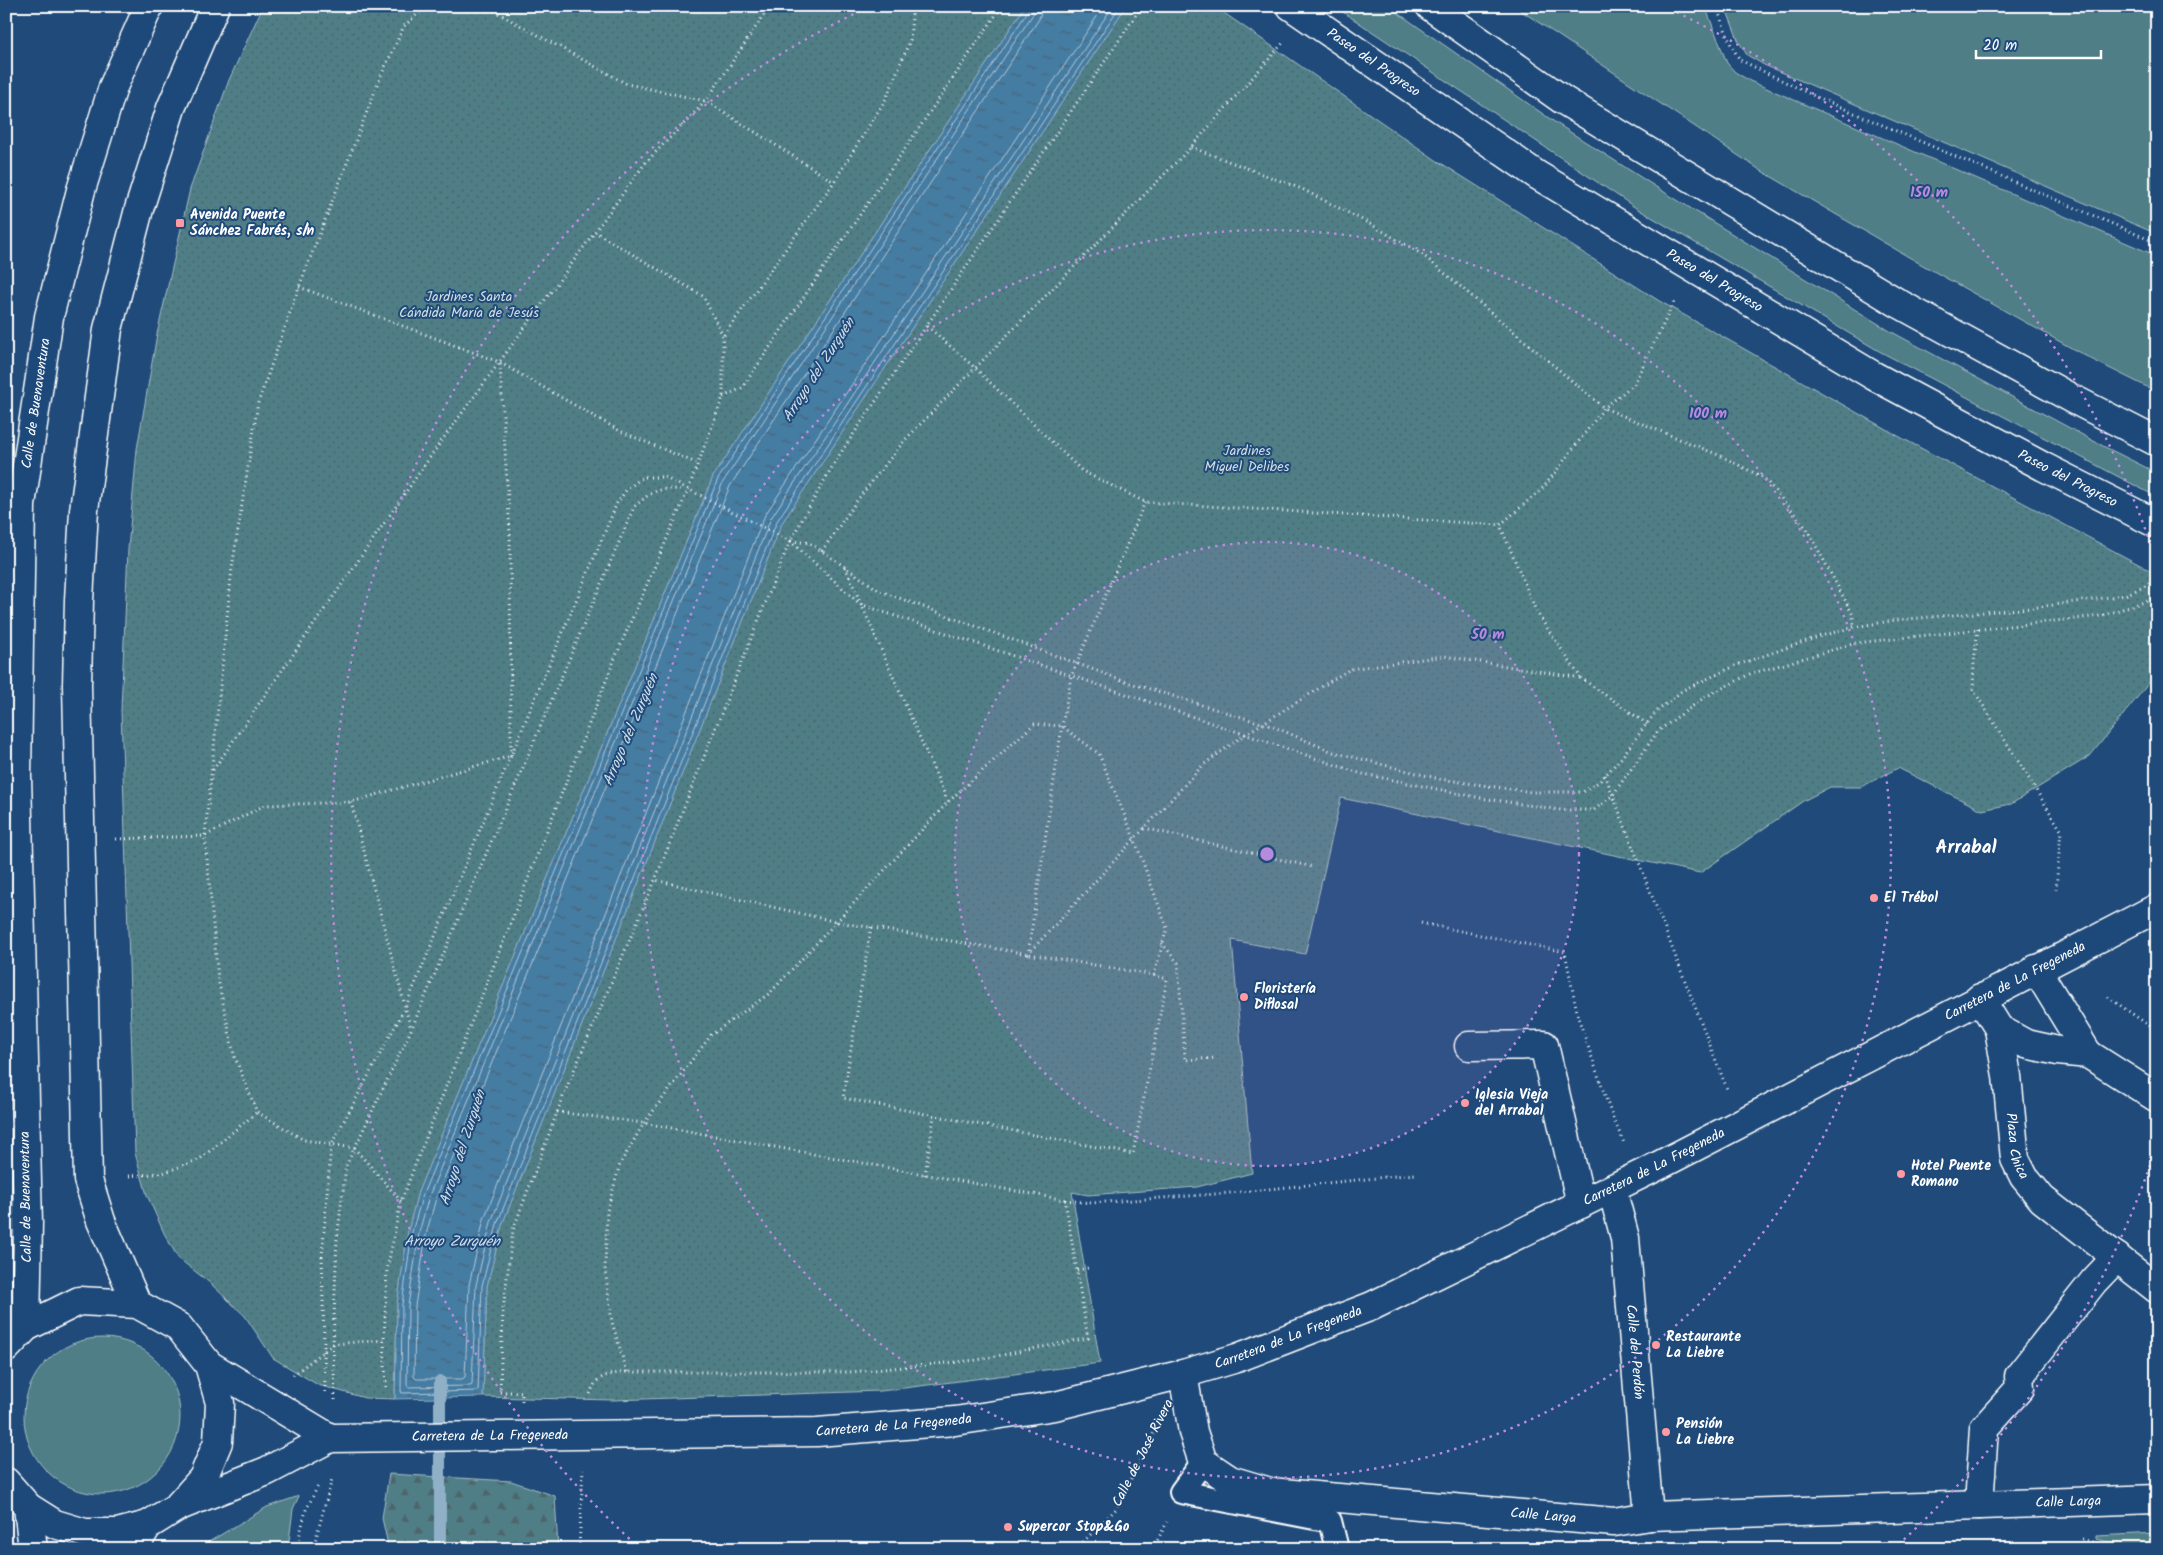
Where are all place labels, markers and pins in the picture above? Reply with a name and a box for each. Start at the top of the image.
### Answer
place label: Avenida Puente Sánchez Fabrés, s/n [190,204,315,242]
marker: Avenida Puente Sánchez Fabrés, s/n [174,217,186,229]
centre of rings [1258,845,1276,863]
place label: El Trébol [1884,887,1938,909]
marker: El Trébol [1868,892,1880,904]
place label: Floristería Diflosal [1254,978,1316,1016]
marker: Floristería Diflosal [1238,991,1250,1003]
place label: Iglesia Vieja del Arrabal [1475,1084,1548,1122]
marker: Iglesia Vieja del Arrabal [1459,1097,1471,1109]
place label: Hotel Puente Romano [1911,1155,1991,1193]
marker: Hotel Puente Romano [1895,1168,1907,1180]
place label: Restaurante La Liebre [1666,1326,1741,1364]
marker: Restaurante La Liebre [1650,1339,1662,1351]
place label: Pensión La Liebre [1676,1413,1734,1451]
marker: Pensión La Liebre [1660,1426,1672,1438]
place label: Supercor Stop&Go [1018,1516,1130,1538]
marker: Supercor Stop&Go [1002,1521,1014,1533]

